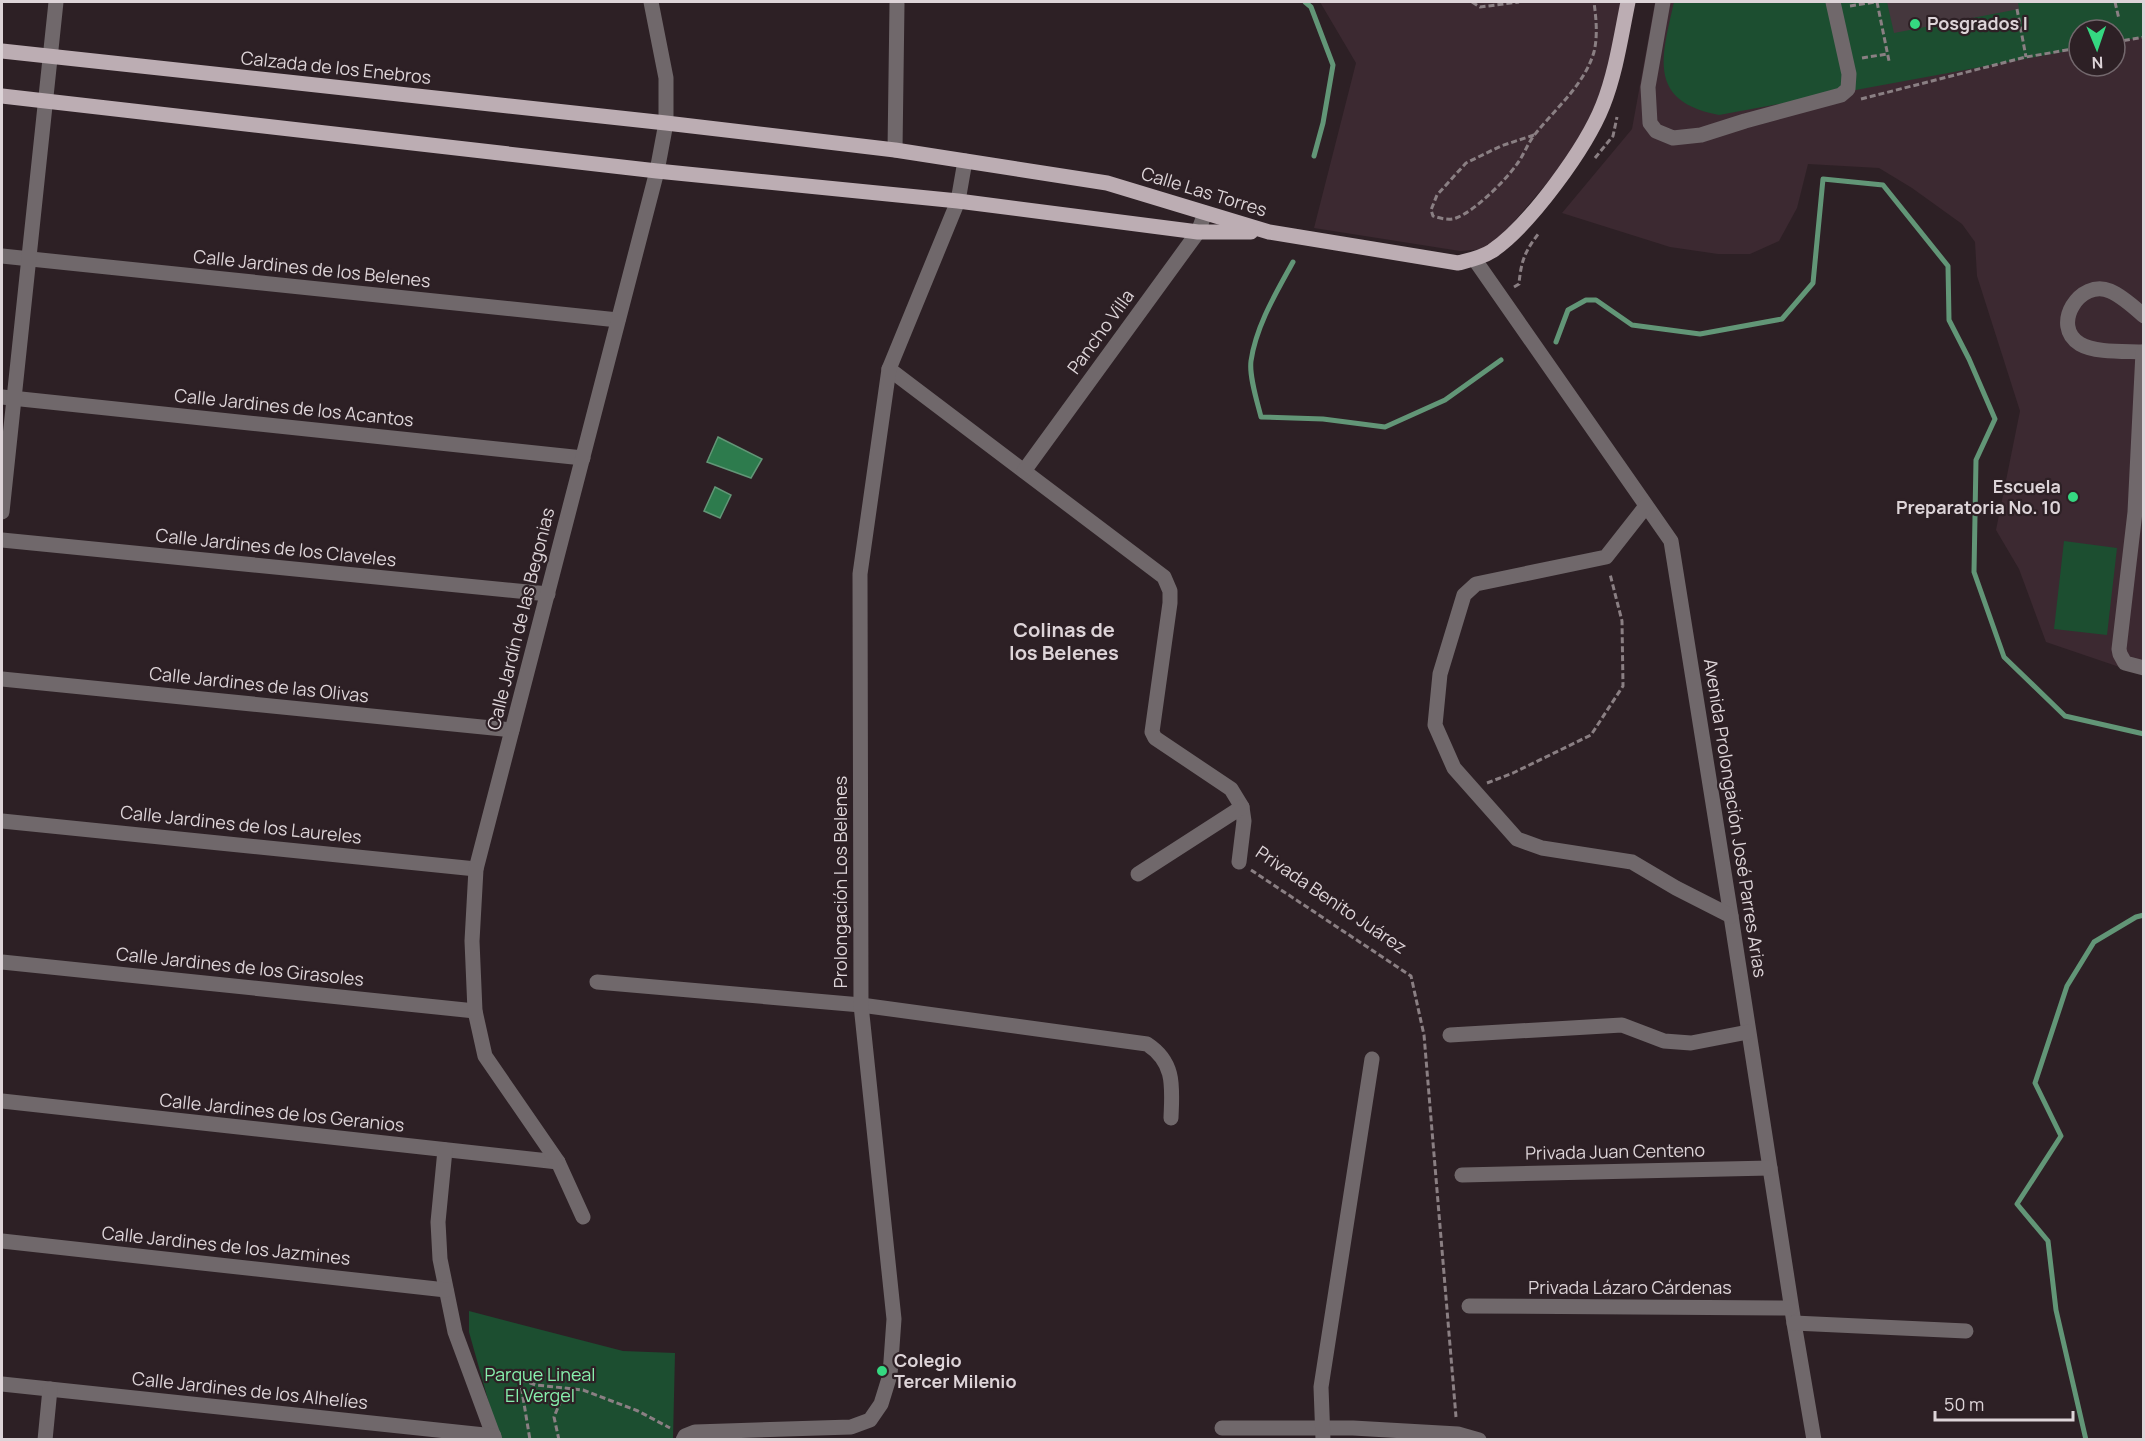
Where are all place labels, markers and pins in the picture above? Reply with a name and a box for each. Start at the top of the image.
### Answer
place label: Posgrados I [1927,11,2028,35]
marker: Posgrados I [1908,17,1922,31]
place label: Escuela Preparatoria No. 10 [1896,474,2061,519]
marker: Escuela Preparatoria No. 10 [2066,490,2080,504]
place label: Colegio Tercer Milenio [894,1348,1017,1393]
marker: Colegio Tercer Milenio [875,1364,889,1378]

